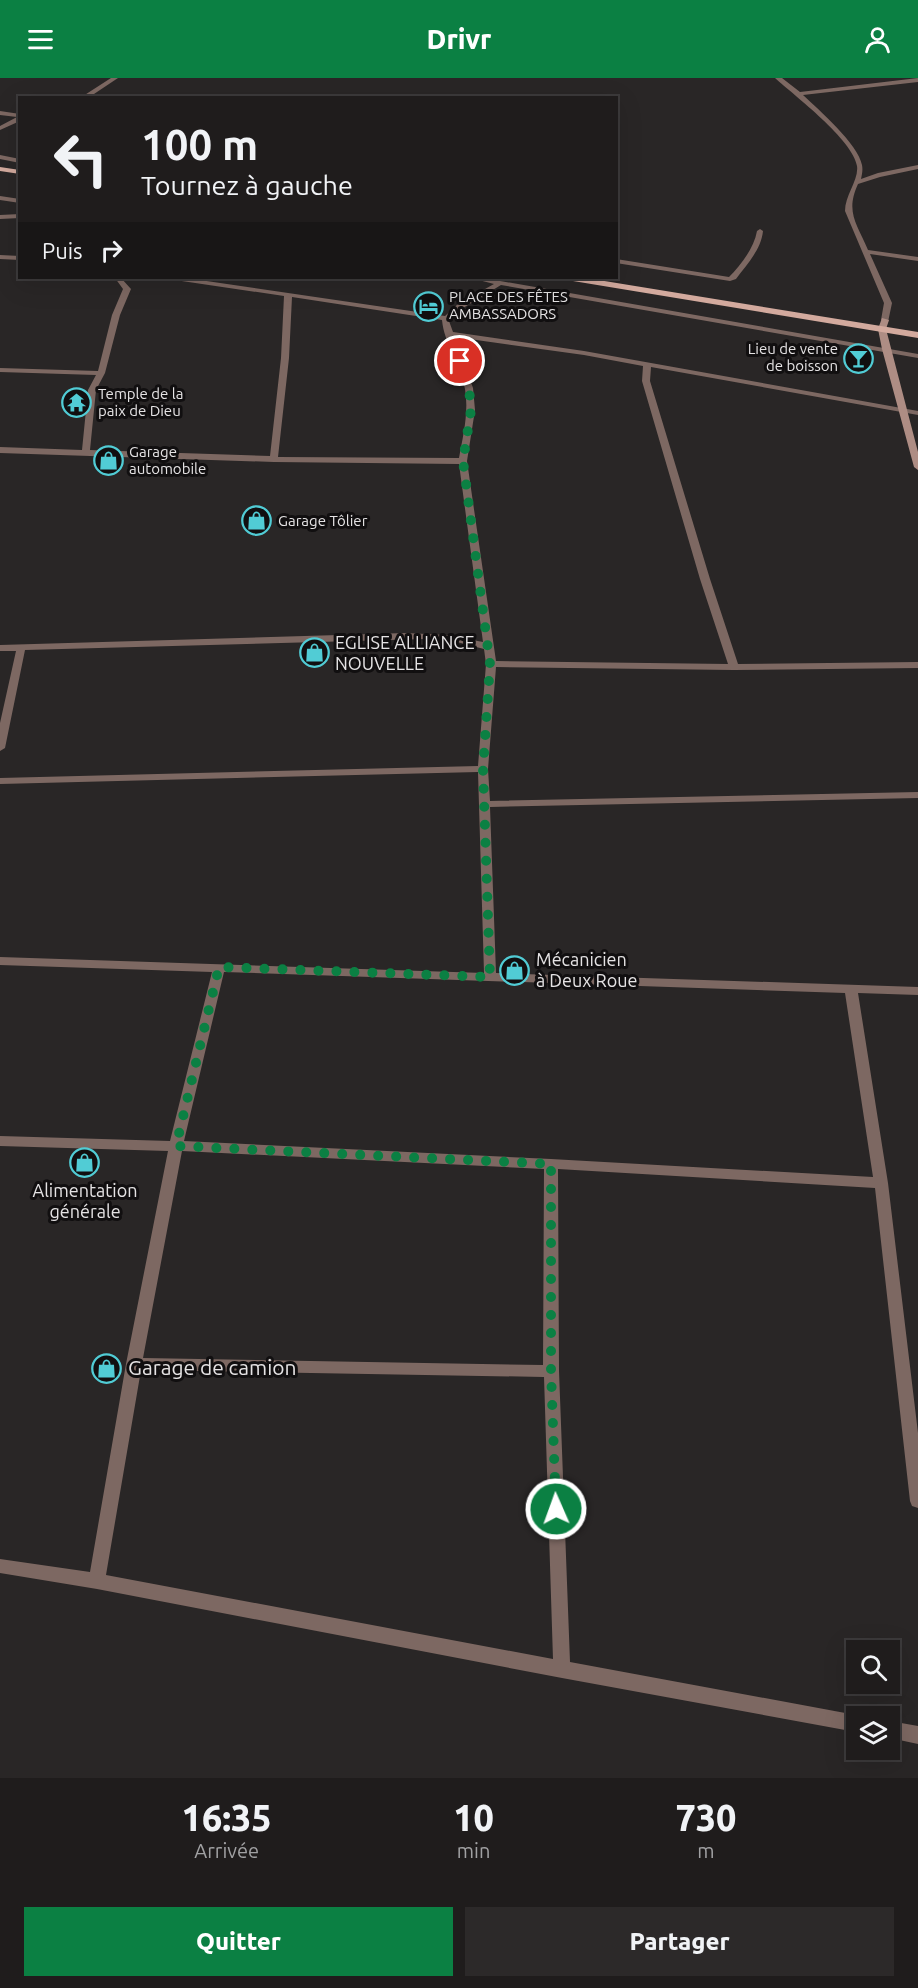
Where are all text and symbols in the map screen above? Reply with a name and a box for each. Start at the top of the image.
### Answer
icon: menu [24,23,57,56]
icon: person [861,23,894,56]
text: Drivr [427,24,491,54]
icon: left [42,120,120,198]
text: 100 m [141,121,258,168]
text: Tournez à gauche [141,170,353,200]
icon: right [95,234,128,267]
text: Puis [42,238,83,263]
place label: PLACE DES FÊTES AMBASSADORS [449,288,568,322]
hotel icon: PLACE DES FÊTES AMBASSADORS [412,290,444,322]
pin [434,335,485,386]
place label: Lieu de vente de boisson [748,340,838,374]
bar icon: Lieu de vente de boisson [843,342,875,374]
icon: arrive [443,344,476,377]
place label: Temple de la paix de Dieu [98,385,183,419]
temple icon: Temple de la paix de Dieu [61,387,93,419]
place label: Garage automobile [129,443,206,477]
shop icon: Garage automobile [92,445,124,477]
shop icon: Garage Tôlier [241,505,273,537]
place label: Garage Tôlier [278,512,368,529]
place label: EGLISE ALLIANCE NOUVELLE [335,632,475,673]
shop icon: EGLISE ALLIANCE NOUVELLE [298,637,330,669]
place label: Mécanicien à Deux Roue [536,949,637,990]
shop icon: Mécanicien à Deux Roue [499,954,531,986]
shop icon: Alimentation générale [69,1146,101,1178]
place label: Alimentation générale [32,1180,138,1221]
shop icon: Garage de camion [91,1352,123,1384]
place label: Garage de camion [128,1355,297,1379]
position arrow [524,1477,588,1541]
map controls [846,1640,900,1760]
button: search [846,1640,900,1694]
button: layers [846,1706,900,1760]
text: 16:35 [182,1797,272,1838]
text: 10 [453,1797,494,1838]
text: 730 [675,1797,736,1838]
text: Arrivée [194,1839,259,1862]
text: min [457,1839,490,1862]
text: m [697,1839,715,1862]
button: Quitter [24,1907,453,1976]
button: Partager [465,1907,894,1976]

